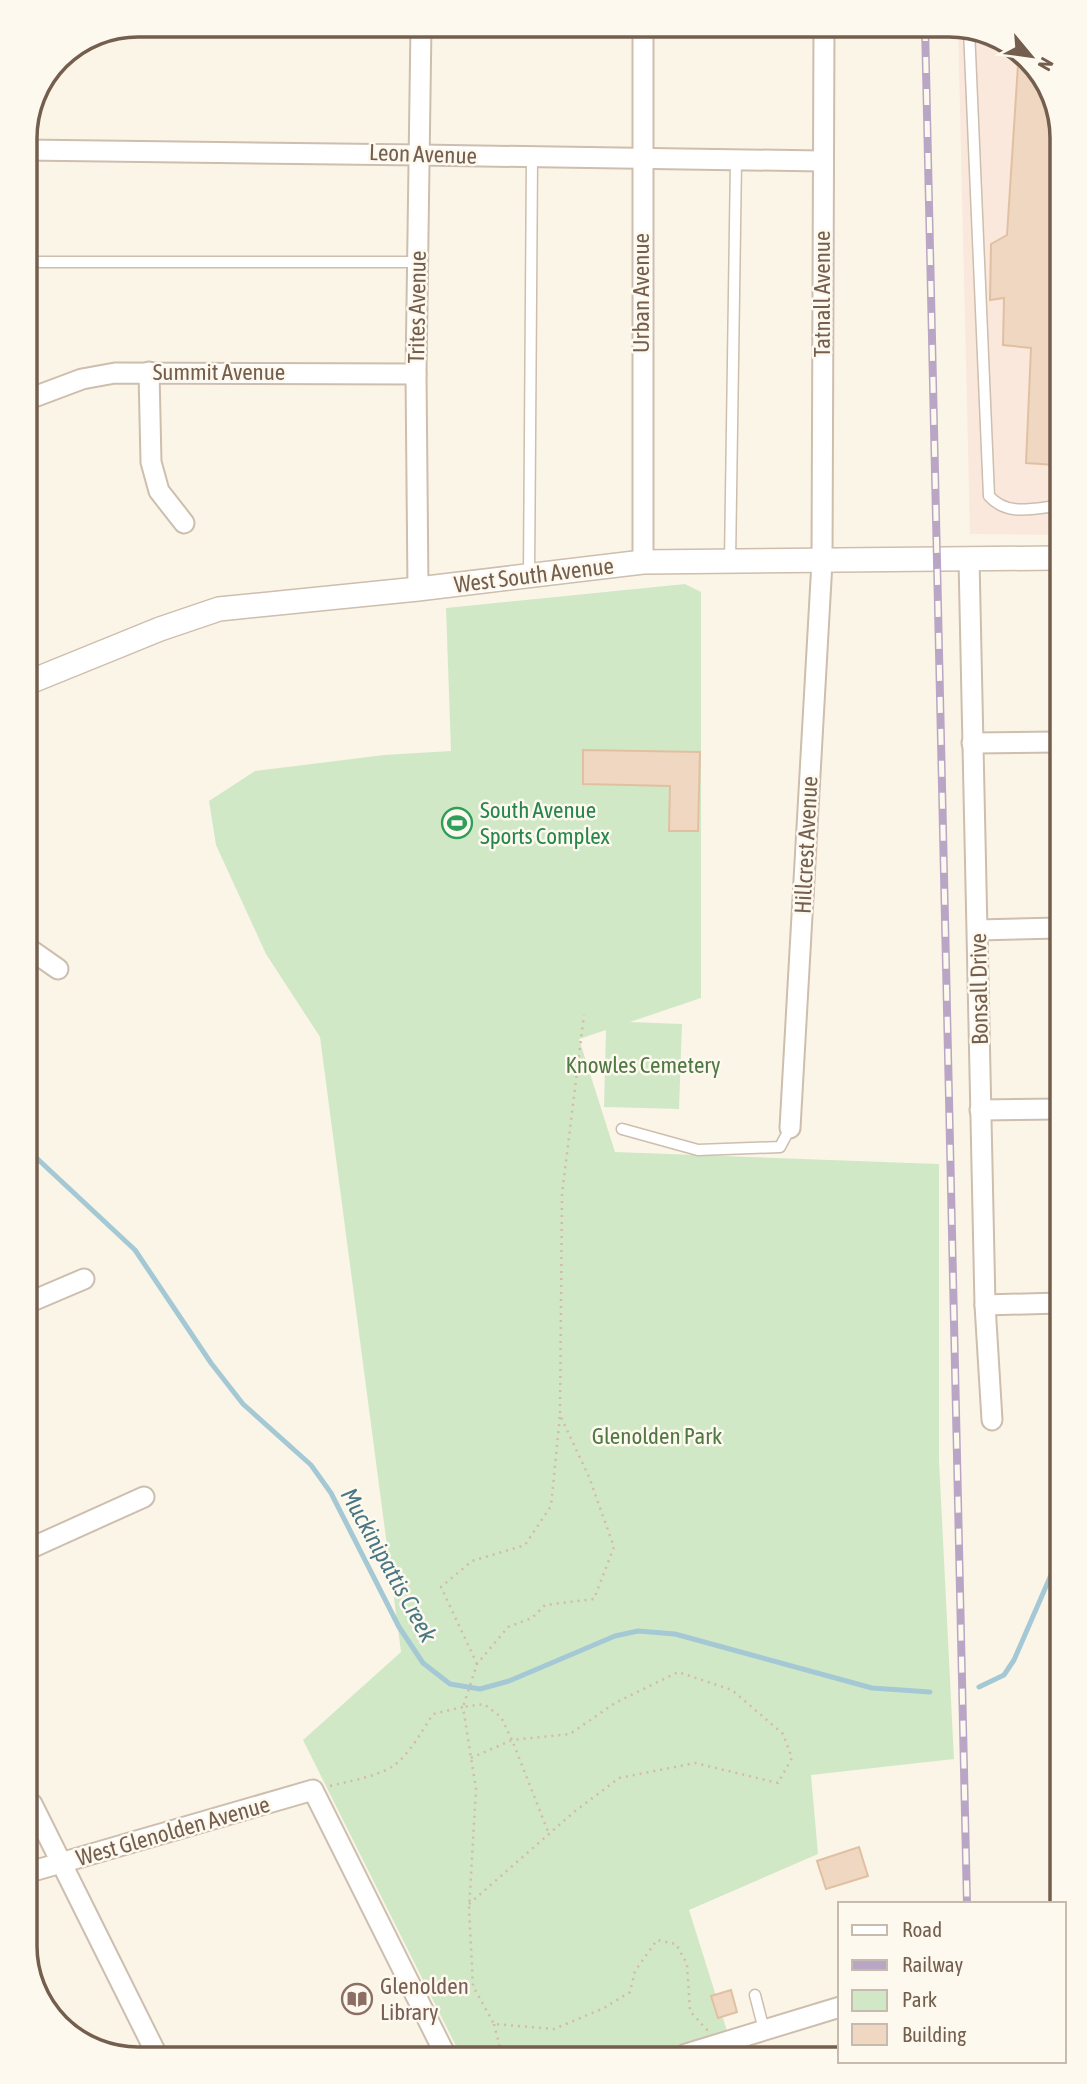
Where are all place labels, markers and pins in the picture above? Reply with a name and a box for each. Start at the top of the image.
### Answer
place label: South Avenue Sports Complex [480,797,610,849]
sports icon: South Avenue Sports Complex [440,806,474,840]
place label: Glenolden Library [380,1973,469,2025]
library icon: Glenolden Library [340,1982,374,2016]

